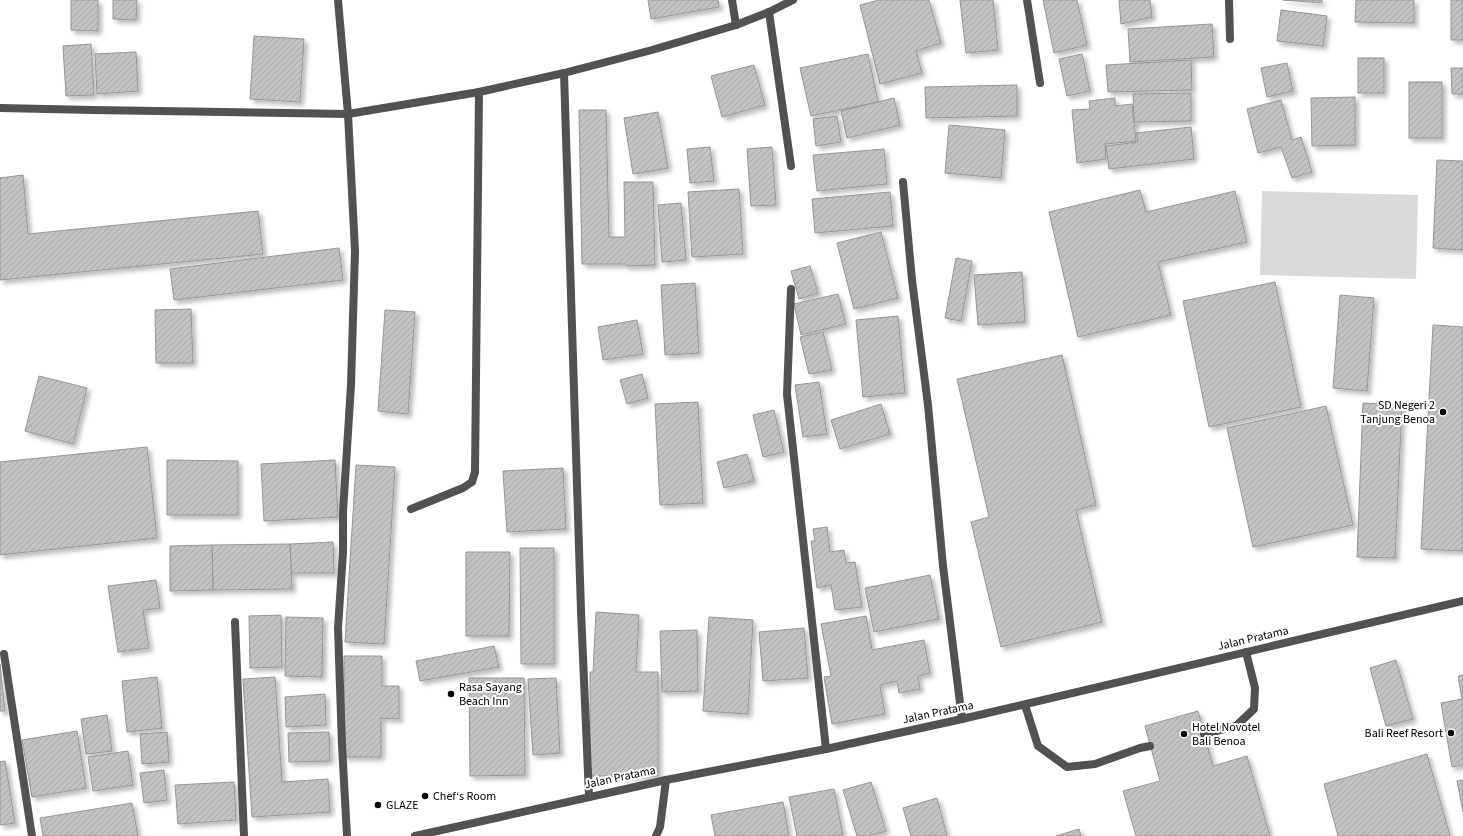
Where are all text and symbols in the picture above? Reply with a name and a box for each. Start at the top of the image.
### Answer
place label: SD Negeri 2 Tanjung Benoa [1360,397,1435,428]
marker: SD Negeri 2 Tanjung Benoa [1438,407,1448,417]
street label: Jalan Pratama [1216,622,1290,655]
place label: Rasa Sayang Beach Inn [459,679,522,710]
marker: Rasa Sayang Beach Inn [446,689,456,699]
street label: Jalan Pratama [901,697,975,728]
place label: Hotel Novotel Bali Benoa [1192,719,1260,750]
place label: Bali Reef Resort [1365,725,1443,742]
marker: Bali Reef Resort [1446,728,1456,738]
marker: Hotel Novotel Bali Benoa [1179,729,1189,739]
street label: Jalan Pratama [583,762,657,793]
place label: Chef‘s Room [433,788,496,805]
marker: Chef‘s Room [420,791,430,801]
place label: GLAZE [386,797,419,814]
marker: GLAZE [373,800,383,810]

